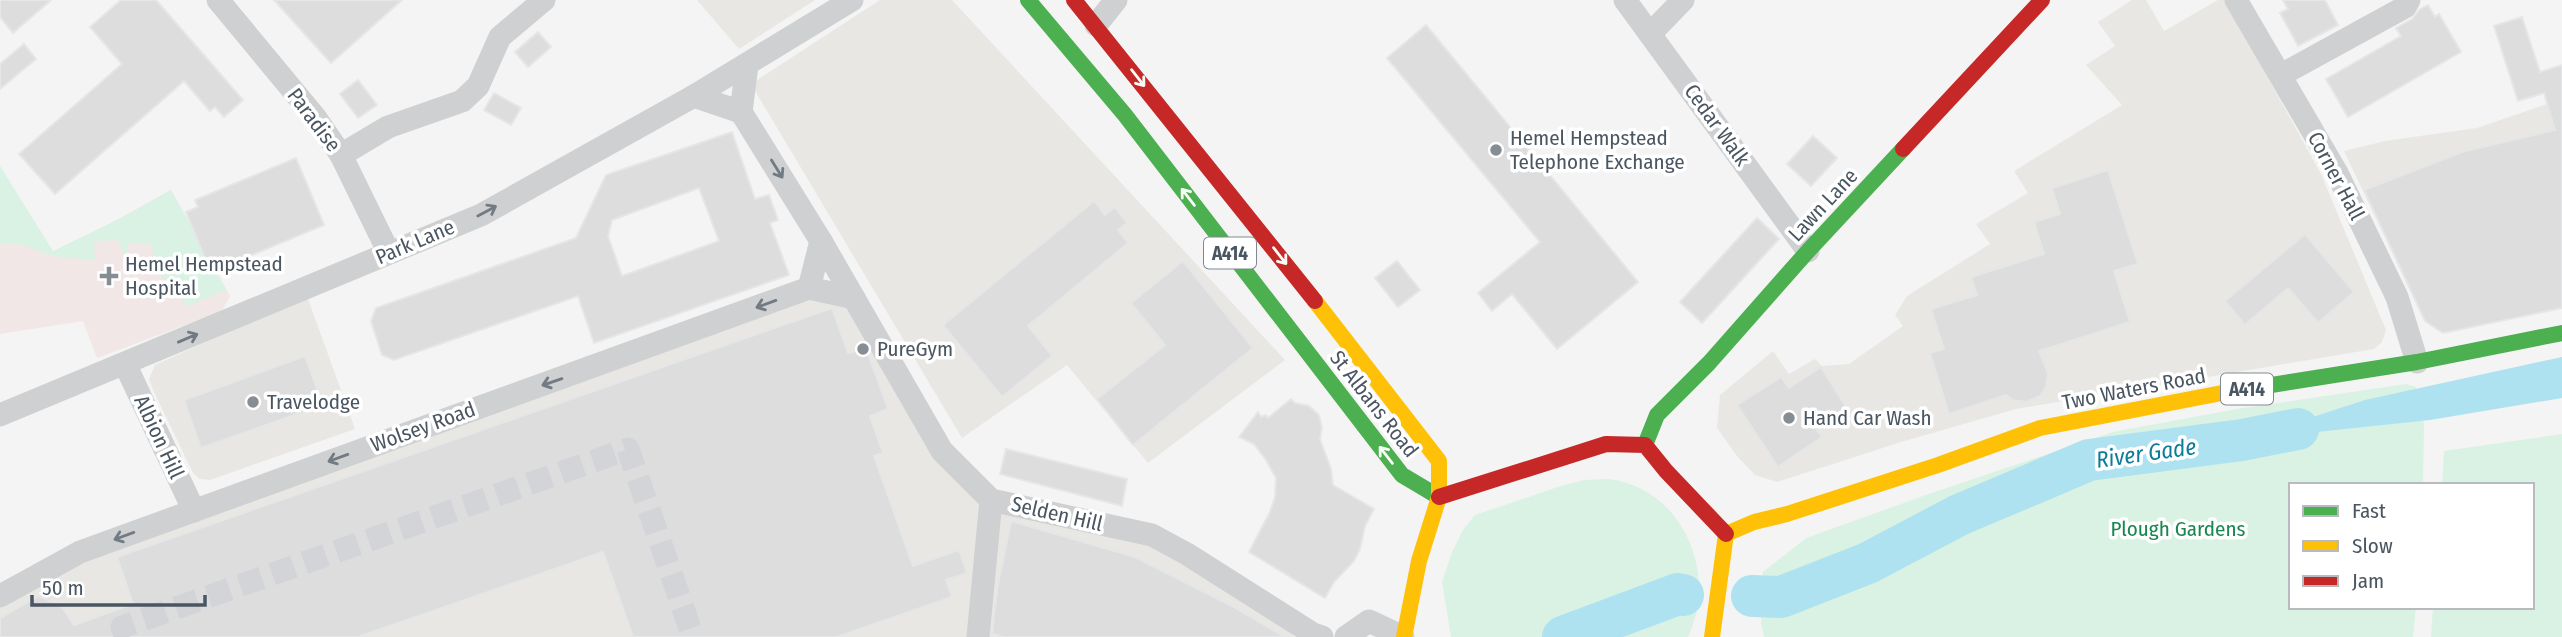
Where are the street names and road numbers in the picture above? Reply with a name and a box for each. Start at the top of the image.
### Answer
street label: Cedar Walk [1679,79,1756,171]
street label: Paradise [282,83,346,157]
street label: Corner Hall [2302,127,2370,225]
street label: Lawn Lane [1783,163,1863,247]
street label: Park Lane [372,214,458,270]
road number: A414 [1204,238,1256,268]
street label: St Albans Road [1324,345,1424,463]
street label: Two Waters Road [2060,362,2208,416]
road number: A414 [2221,374,2273,404]
street label: Albion Hill [128,391,190,483]
street label: Wolsey Road [367,396,479,458]
street label: Selden Hill [1009,491,1106,537]

